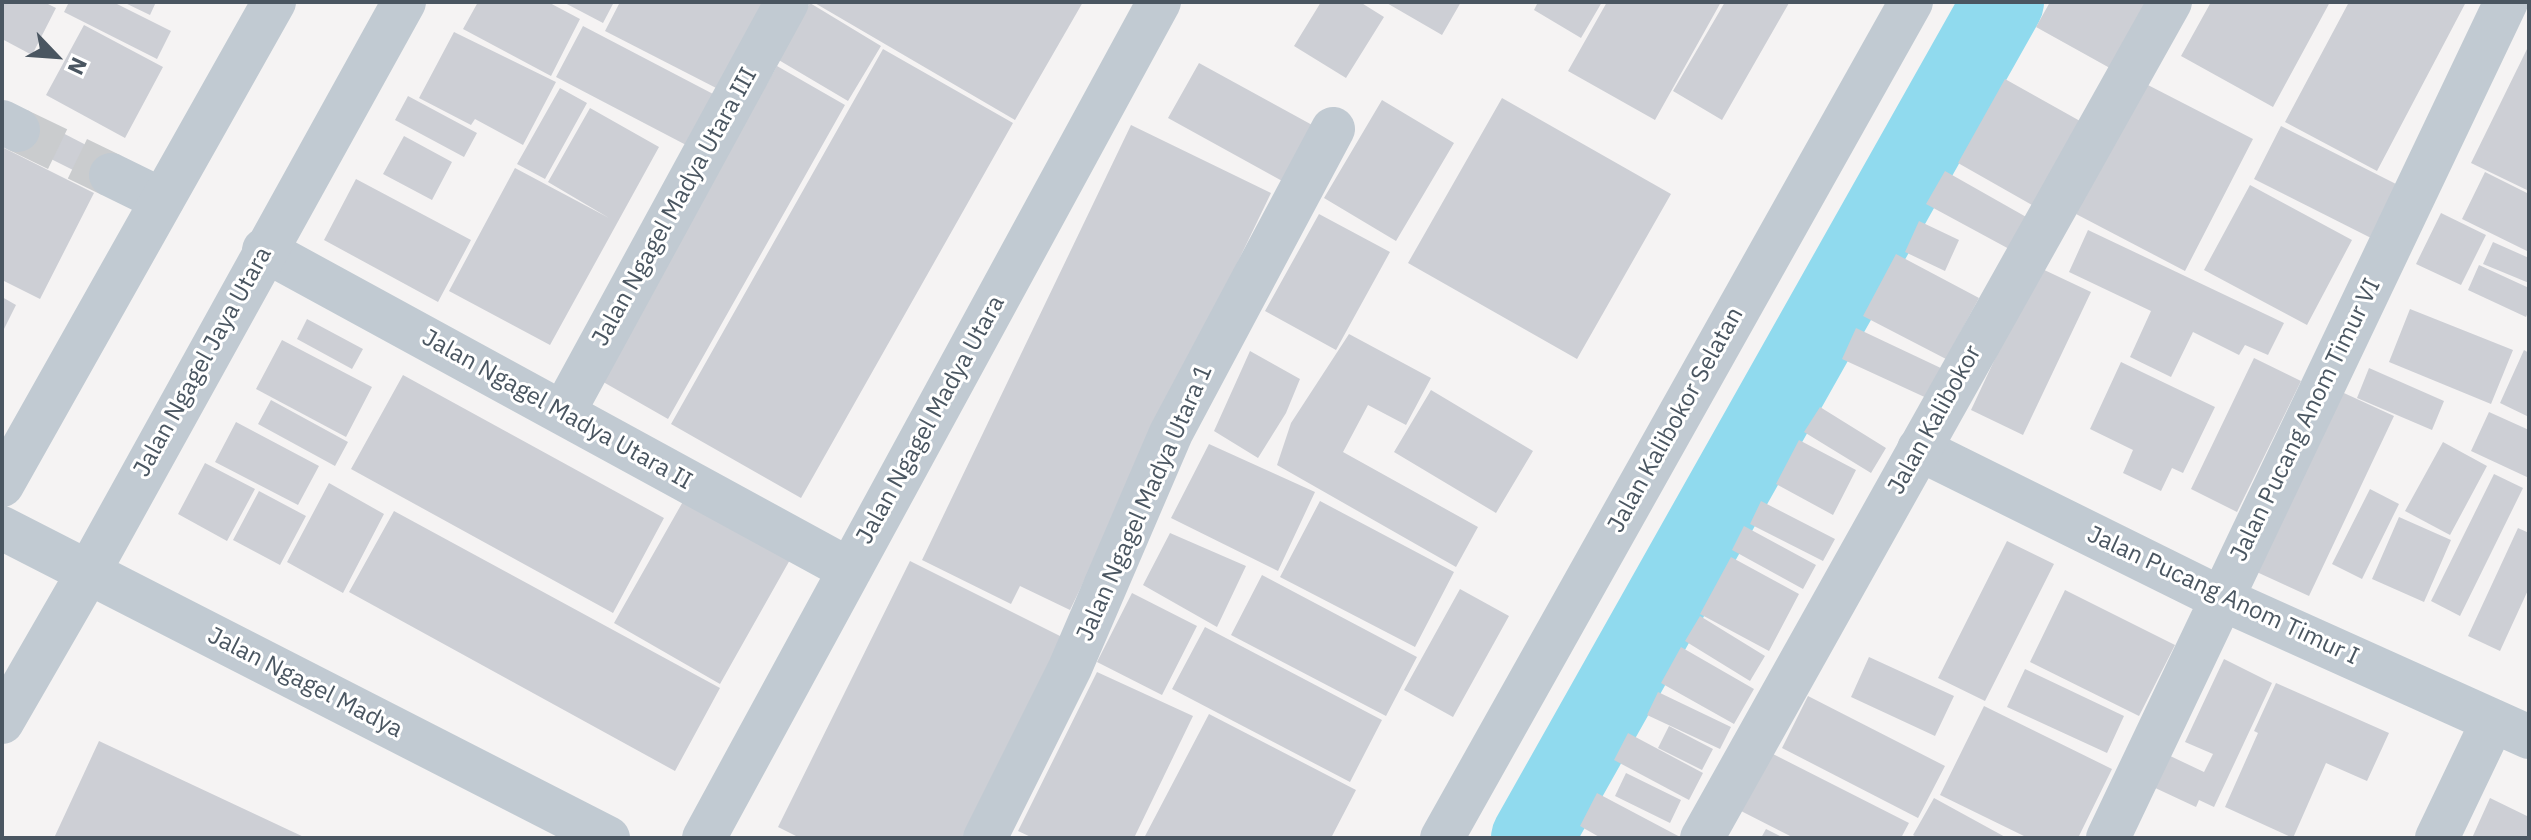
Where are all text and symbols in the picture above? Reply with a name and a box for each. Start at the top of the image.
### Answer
north arrow [16,16,96,96]
text: N [62,53,95,80]
street label: Jalan Ngagel Madya Utara III [586,63,764,351]
street label: Jalan Ngagel Jaya Utara [128,242,278,482]
street label: Jalan Pucang Anom Timur VI [2225,274,2387,566]
street label: Jalan Ngagel Madya Utara [851,291,1011,549]
street label: Jalan Kalibokor Selatan [1602,302,1750,538]
street label: Jalan Ngagel Madya Utara II [417,324,697,496]
street label: Jalan Kalibokor [1882,341,1988,499]
street label: Jalan Ngagel Madya Utara 1 [1071,360,1219,646]
street label: Jalan Pucang Anom Timur I [2083,520,2363,672]
street label: Jalan Ngagel Madya [203,621,407,745]

